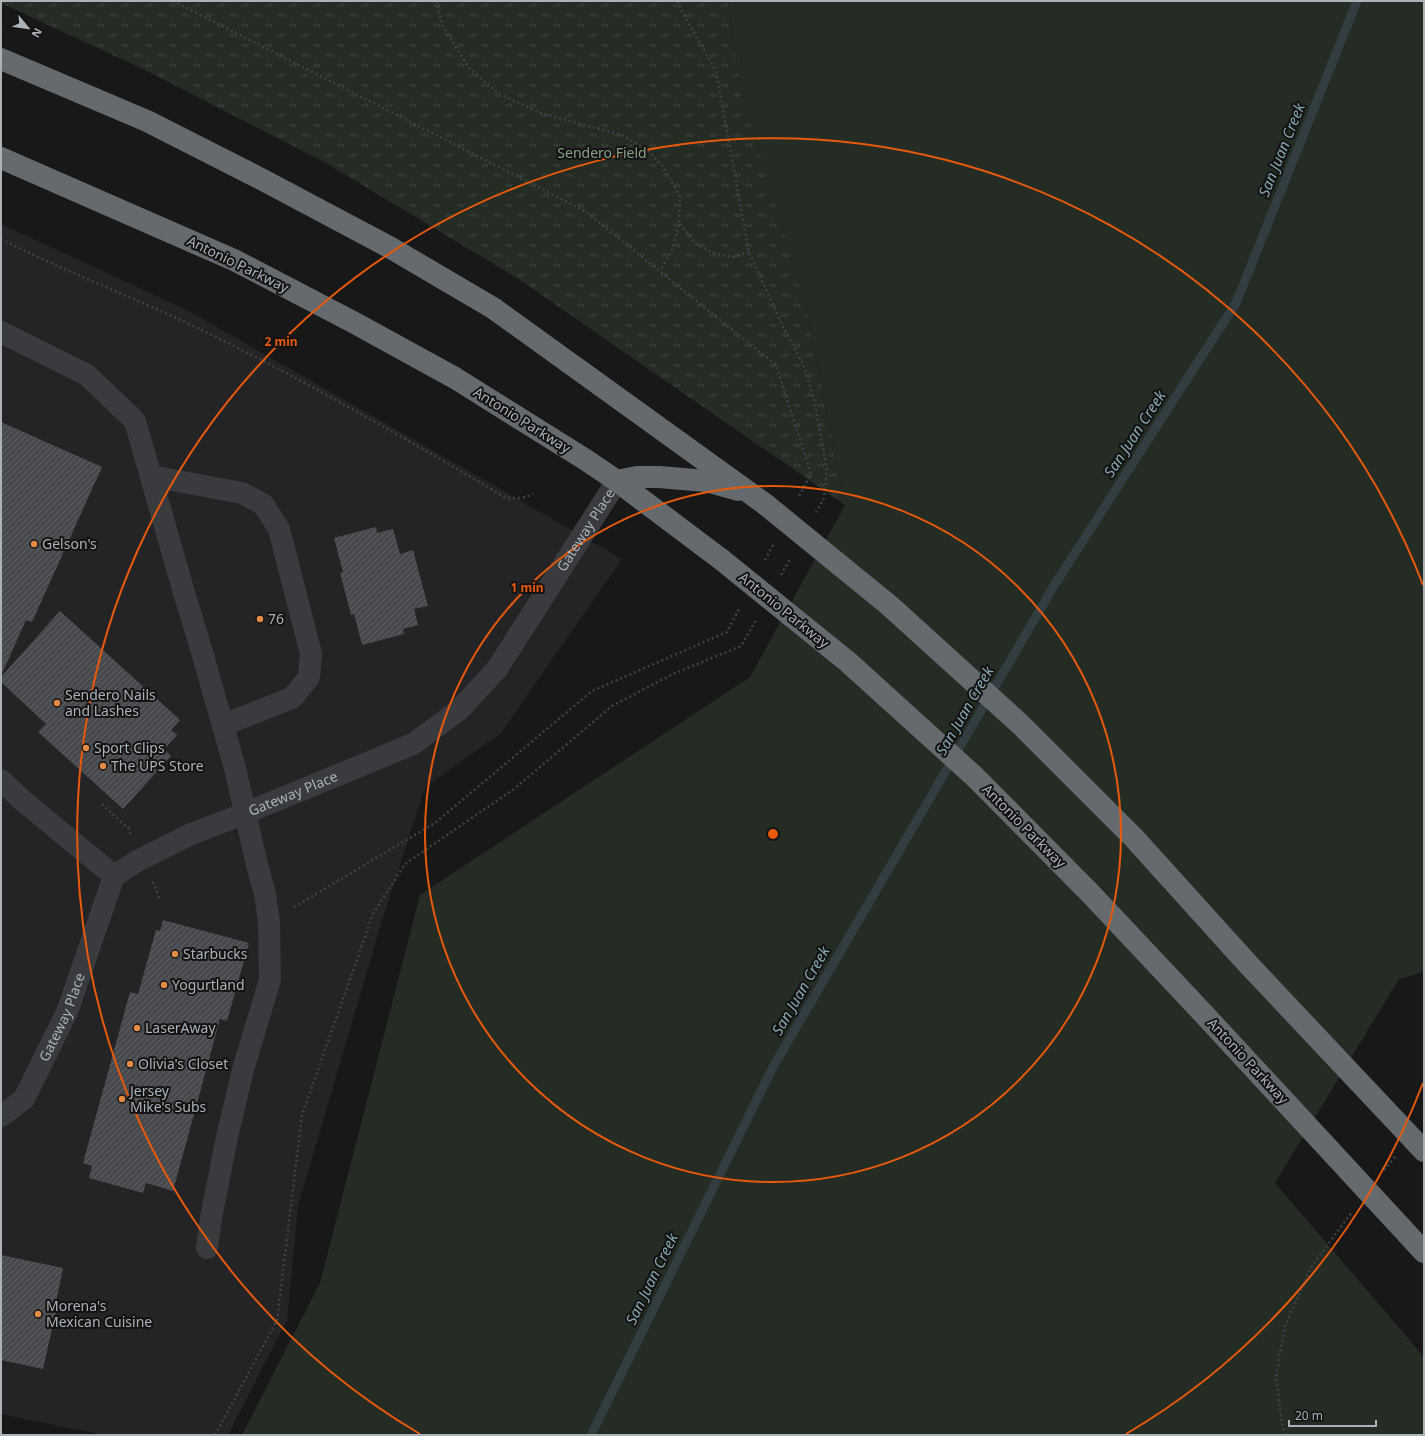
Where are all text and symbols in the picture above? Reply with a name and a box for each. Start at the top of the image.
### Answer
north arrow [8,8,48,48]
text: N [28,26,46,41]
water label: San Juan Creek [1253,99,1309,199]
park label: Sendero Field [557,143,647,162]
street label: Antonio Parkway [184,231,293,297]
text: 2 min [264,333,298,350]
street label: Antonio Parkway [470,382,575,458]
water label: San Juan Creek [1099,386,1170,481]
street label: Gateway Place [552,484,619,575]
place label: Gelson's [42,534,97,553]
marker: Gelson's [29,539,39,549]
street label: Antonio Parkway [735,567,834,652]
text: 1 min [510,579,544,596]
place label: 76 [268,609,284,628]
marker: 76 [255,614,265,624]
water label: San Juan Creek [931,662,998,759]
place label: Sendero Nails and Lashes [65,685,156,720]
marker: Sendero Nails and Lashes [52,698,62,708]
place label: Sport Clips [94,738,165,757]
marker: Sport Clips [81,743,91,753]
place label: The UPS Store [111,756,204,775]
marker: The UPS Store [98,761,108,771]
street label: Gateway Place [245,766,340,820]
street label: Antonio Parkway [978,780,1071,872]
centre of rings [766,827,780,841]
water label: San Juan Creek [767,942,834,1039]
place label: Starbucks [183,944,248,963]
marker: Starbucks [170,949,180,959]
street label: Gateway Place [34,970,89,1065]
place label: Yogurtland [172,975,245,994]
marker: Yogurtland [159,980,169,990]
street label: Antonio Parkway [1204,1014,1294,1108]
place label: LaserAway [145,1018,216,1037]
marker: LaserAway [132,1023,142,1033]
place label: Olivia's Closet [138,1054,228,1073]
marker: Olivia's Closet [125,1059,135,1069]
place label: Jersey Mike's Subs [128,1081,207,1116]
marker: Jersey Mike's Subs [117,1094,127,1104]
water label: San Juan Creek [620,1229,682,1328]
place label: Morena's Mexican Cuisine [46,1296,152,1331]
marker: Morena's Mexican Cuisine [33,1309,43,1319]
scale bar [1289,1402,1376,1428]
text: 20 m [1295,1407,1323,1424]

